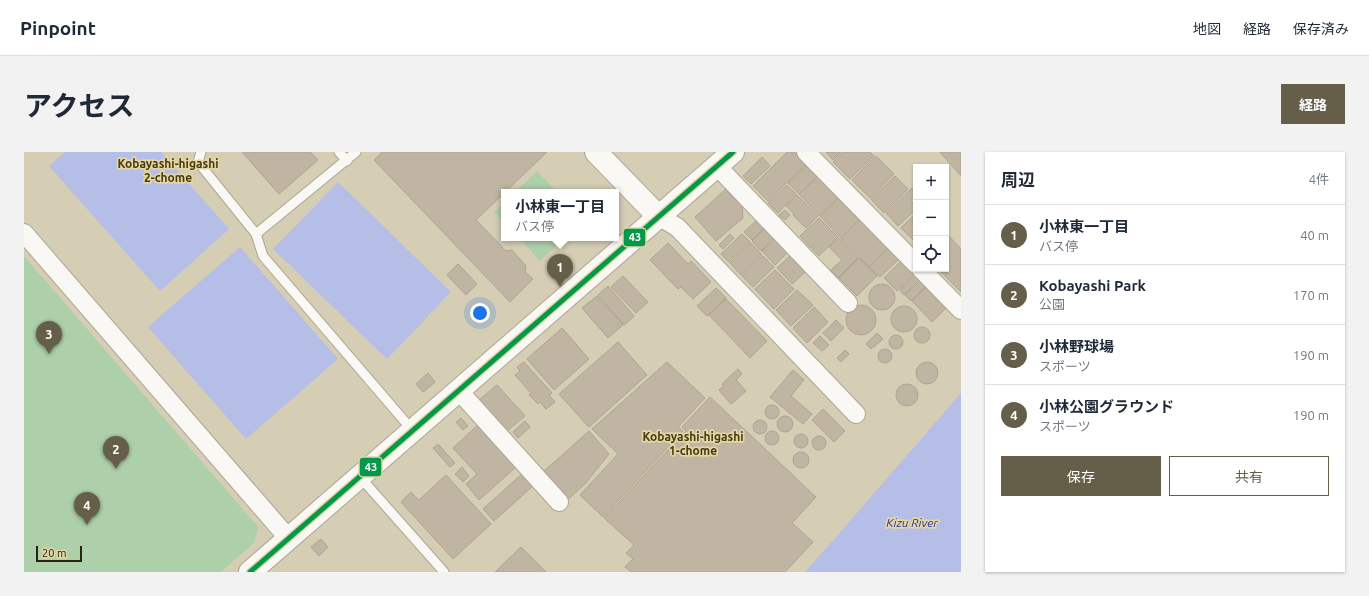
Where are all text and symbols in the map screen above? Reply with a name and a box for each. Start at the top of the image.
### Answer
text: Pinpoint [20,17,96,39]
text: 地図 [1193,21,1221,37]
text: 経路 [1243,21,1271,37]
text: 保存済み [1293,21,1349,37]
button: 経路 [1281,84,1345,124]
text: アクセス [24,90,135,121]
district label: Kobayashi-higashi 2-chome [117,157,219,184]
map controls [913,164,949,272]
button: + [913,164,949,200]
text: 周辺 [1001,170,1035,189]
text: 4件 [1309,172,1329,186]
popup [501,189,619,241]
text: 小林東一丁目 [515,198,605,215]
button: − [913,200,949,236]
text: 小林東一丁目 [1039,218,1129,235]
text: バス停 [515,219,554,233]
line badge: 43 [623,228,646,247]
text: 1 [1010,228,1018,242]
text: 40 m [1300,228,1329,242]
text: 43 [629,231,641,243]
button: locate [913,236,949,272]
text: バス停 [1039,239,1078,253]
pin: 1 [547,254,573,287]
text: Kobayashi Park [1039,277,1146,294]
text: 2 [1010,288,1018,302]
text: 170 m [1293,288,1329,302]
text: 公園 [1039,297,1065,311]
your location [470,303,490,323]
pin: 3 [36,321,62,354]
text: 小林野球場 [1039,338,1114,355]
text: 3 [1010,348,1018,362]
text: 190 m [1293,348,1329,362]
text: スポーツ [1039,359,1091,373]
text: 小林公園グラウンド [1039,398,1174,415]
text: 4 [1010,408,1018,422]
text: 190 m [1293,408,1329,422]
text: スポーツ [1039,419,1091,433]
district label: Kobayashi-higashi 1-chome [642,430,744,457]
pin: 2 [103,436,129,469]
button: 保存 [1001,456,1161,496]
button: 共有 [1169,456,1329,496]
line badge: 43 [359,457,382,477]
text: 43 [365,461,377,473]
pin: 4 [74,492,100,525]
water label: Kizu River [886,516,938,529]
scale bar [36,544,82,563]
text: 20 m [42,547,66,559]

